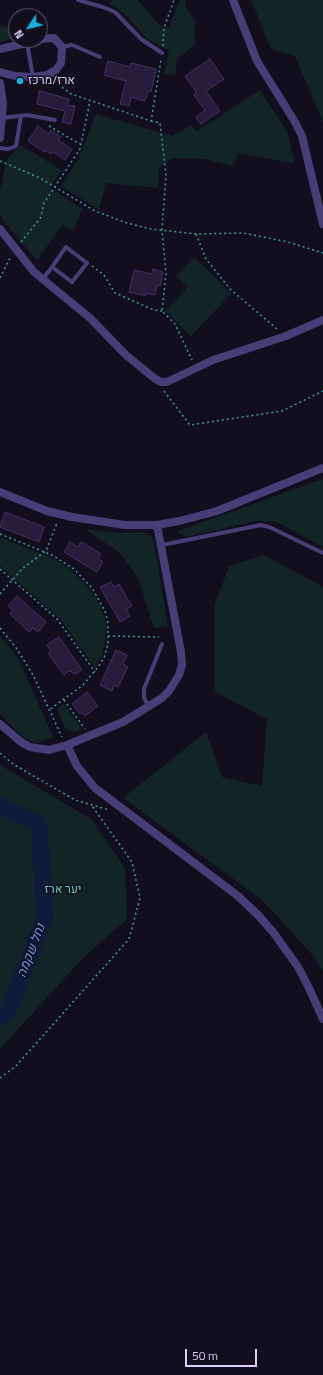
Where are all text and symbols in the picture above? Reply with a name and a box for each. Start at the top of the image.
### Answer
north arrow [8,8,48,48]
text: N [10,27,28,42]
place label: ארז/מרכז [28,74,75,88]
marker: ארז/מרכז [15,76,25,86]
park label: יער ארז [45,883,81,897]
water label: נחל שקמה [15,922,49,980]
scale bar [187,1341,259,1367]
text: 50 m [192,1346,218,1365]

